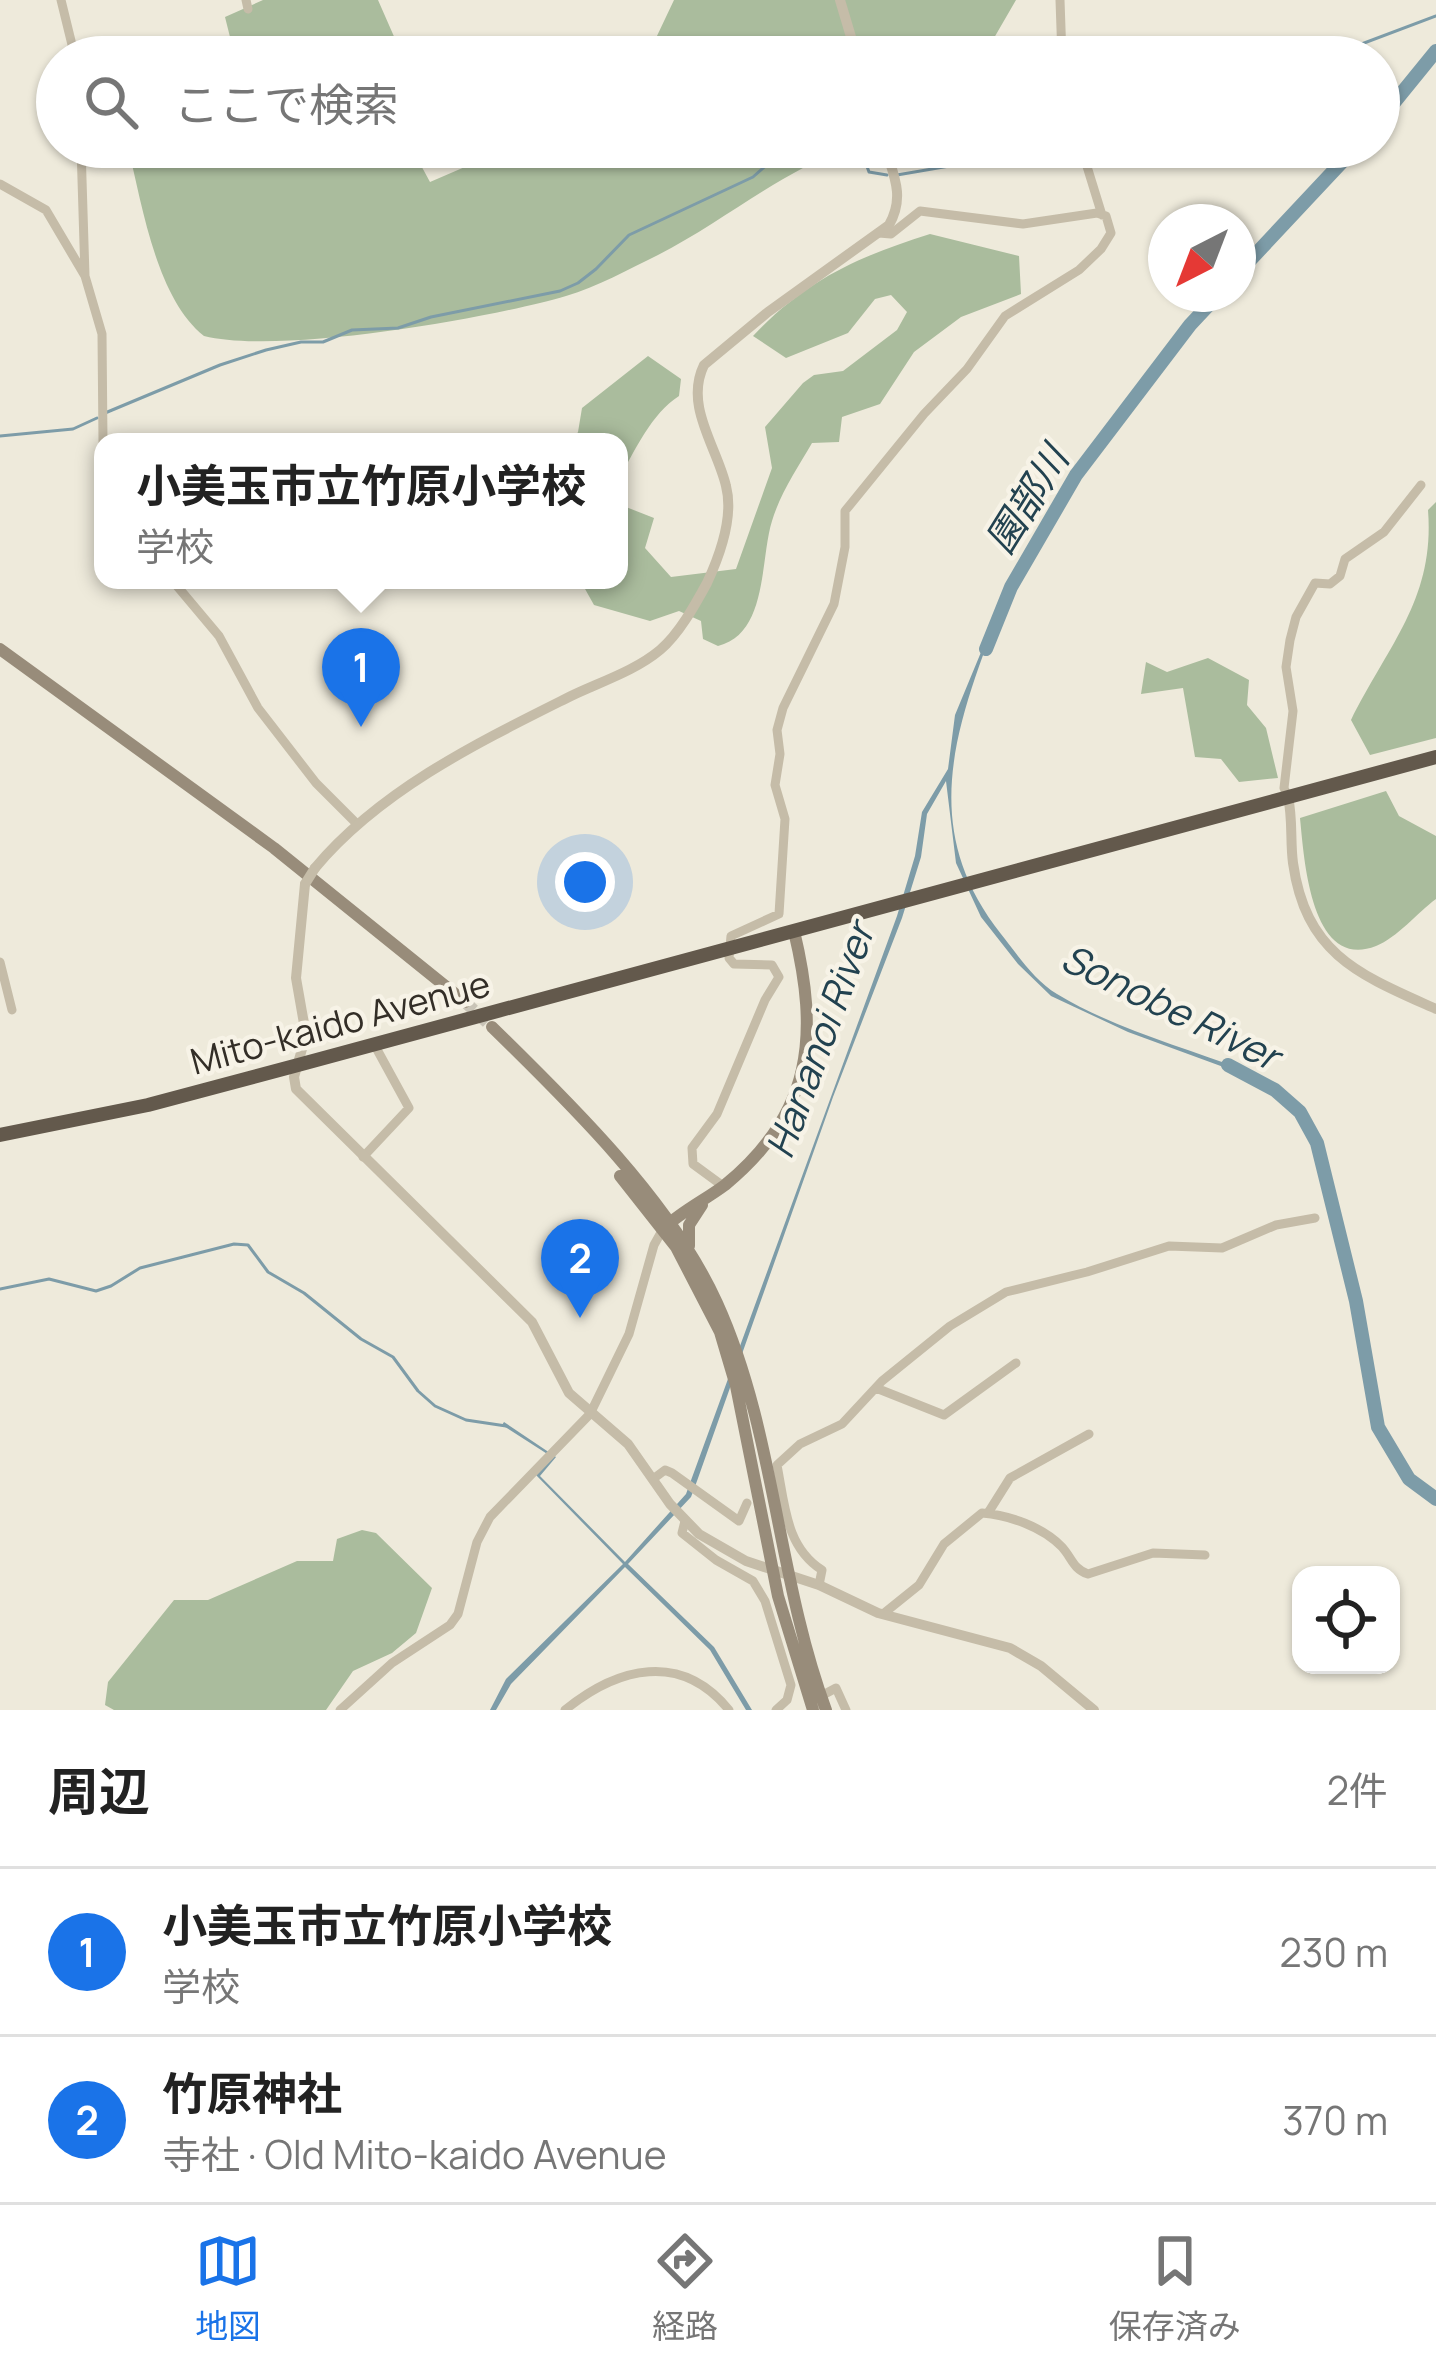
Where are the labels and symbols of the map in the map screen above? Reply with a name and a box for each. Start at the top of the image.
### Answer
north arrow [1148,204,1256,312]
water label: 園部川 [972,432,1082,563]
pin: 1 [322,628,400,727]
your location [555,852,615,912]
water label: Hananoi River [752,911,888,1165]
water label: Sonobe River [1053,930,1294,1084]
street label: Mito-kaido Avenue [185,958,495,1086]
pin: 2 [541,1219,619,1318]

